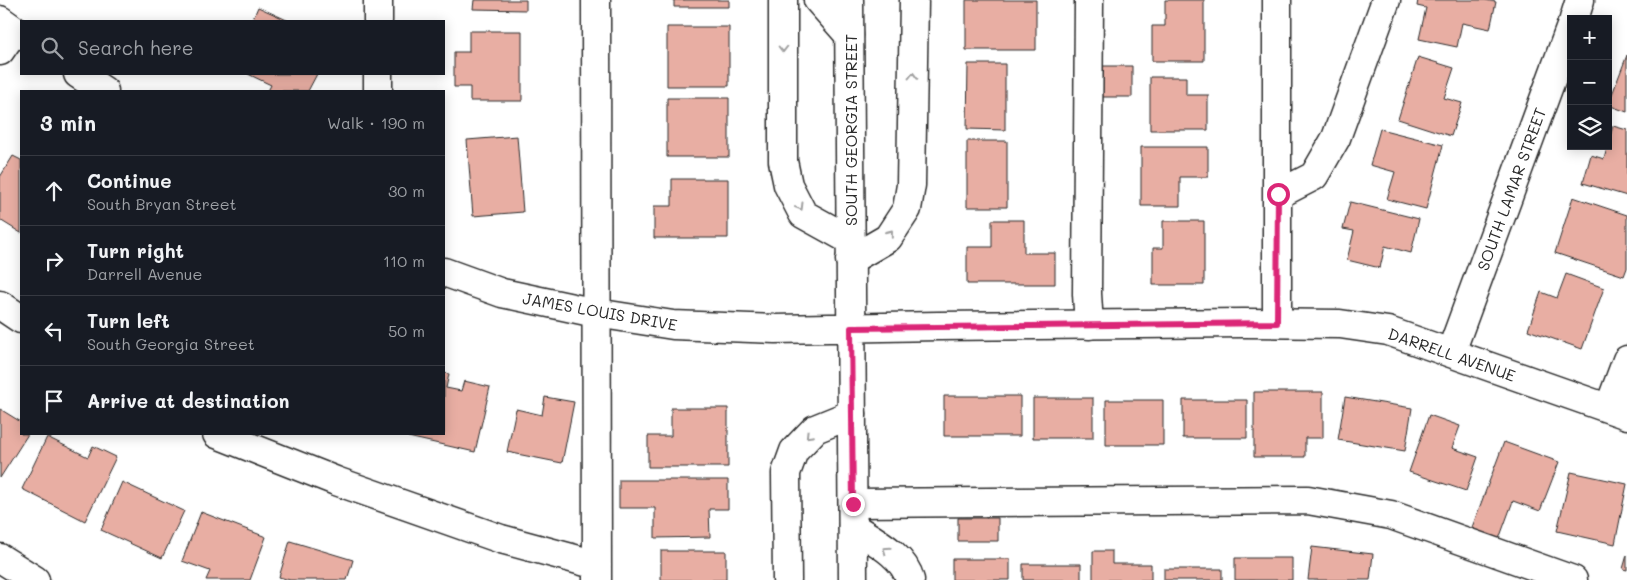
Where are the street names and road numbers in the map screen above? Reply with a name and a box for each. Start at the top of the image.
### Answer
street label: SOUTH GEORGIA STREET [840,34,861,226]
street label: SOUTH LAMAR STREET [1472,105,1550,273]
street label: JAMES LOUIS DRIVE [521,287,679,335]
street label: DARRELL AVENUE [1385,322,1519,386]

